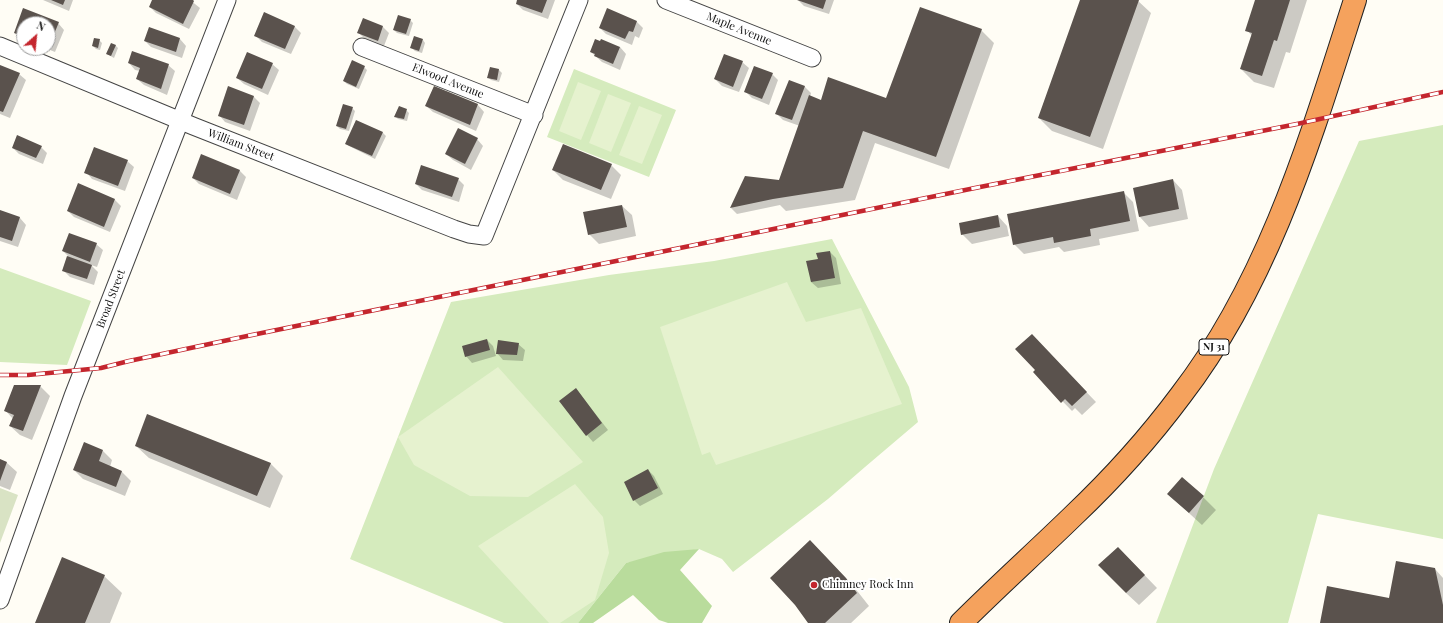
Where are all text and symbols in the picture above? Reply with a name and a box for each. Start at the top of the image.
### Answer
street label: Maple Avenue [705,10,773,48]
north arrow [16,16,56,56]
text: N [34,17,48,34]
street label: Elwood Avenue [410,61,486,101]
street label: William Street [206,126,276,164]
street label: Broad Street [94,268,128,330]
road number: NJ 31 [1199,339,1229,355]
place label: Chimney Rock Inn [822,578,913,592]
marker: Chimney Rock Inn [809,580,819,590]

